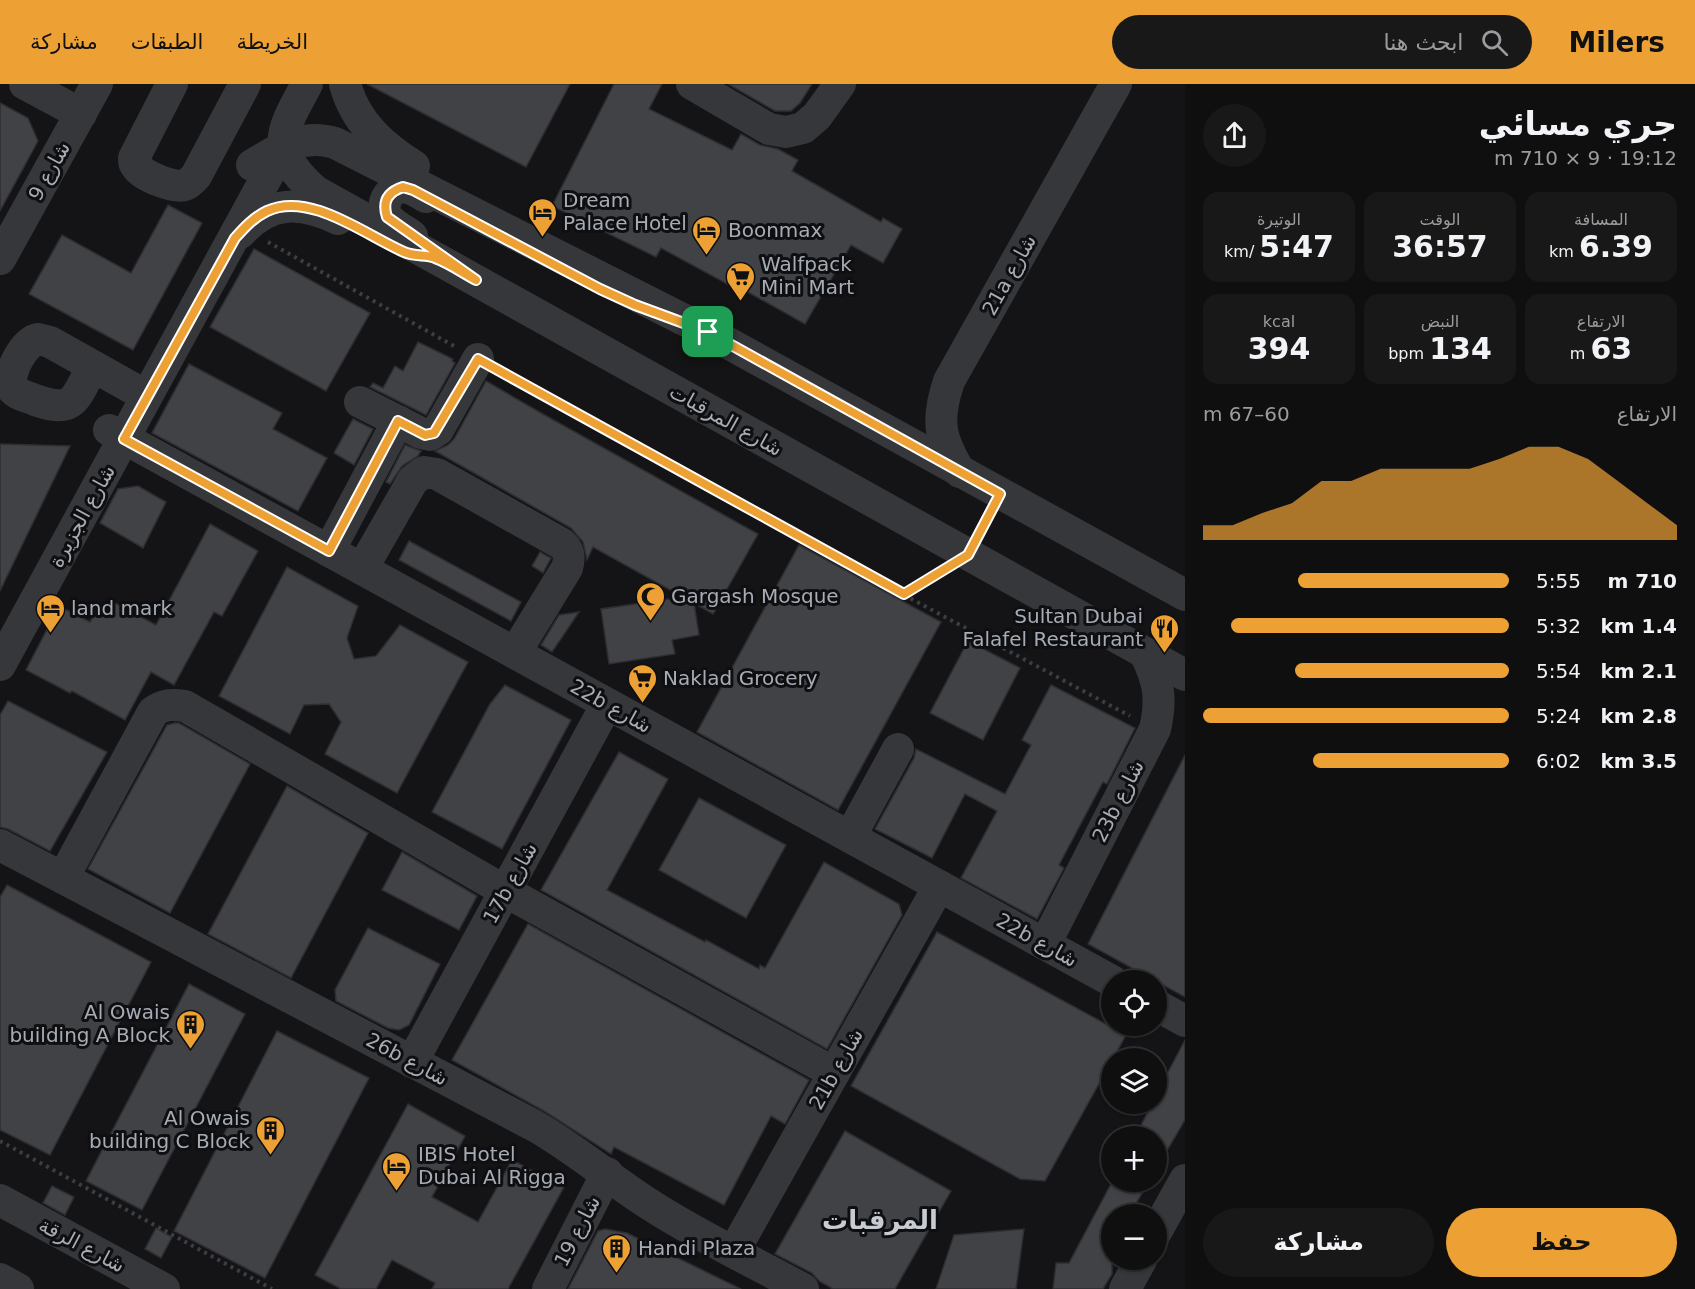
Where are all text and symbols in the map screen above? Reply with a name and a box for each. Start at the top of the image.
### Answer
search box [1112,15,1532,69]
icon: search [1478,26,1511,59]
text: Milers [1568,26,1665,59]
text: مشاركة [30,30,98,54]
text: الطبقات [131,30,203,54]
text: الخريطة [236,30,308,54]
text: ابحث هنا [1383,30,1463,55]
button: share [1203,104,1266,167]
text: جري مسائي [1479,104,1677,143]
street label: شارع 9 [23,137,75,205]
text: 19:12 · 9 × 710 m [1494,146,1677,170]
place label: Dream Palace Hotel [563,188,687,235]
hotel icon: Dream Palace Hotel [526,196,558,238]
text: الوتيرة [1257,210,1301,229]
text: الوقت [1420,210,1460,229]
text: المسافة [1574,210,1628,229]
hotel icon: Boonmax [691,214,723,256]
place label: Boonmax [728,218,823,242]
text: 5:47 [1259,229,1334,264]
text: 36:57 [1392,229,1488,264]
text: 6.39 [1579,229,1653,264]
street label: 21a شارع [977,230,1041,320]
text: /km [1224,242,1259,261]
text: km [1549,242,1579,261]
place label: Walfpack Mini Mart [761,252,854,299]
supermarket icon: Walfpack Mini Mart [724,260,756,302]
pin [682,306,733,357]
text: kcal [1263,312,1295,331]
text: النبض [1421,312,1459,331]
text: الارتفاع [1577,312,1625,331]
icon: arrive [691,315,724,348]
text: 394 [1248,331,1310,366]
text: 134 [1429,331,1492,366]
text: 63 [1590,331,1632,366]
text: bpm [1388,344,1429,363]
text: m [1570,344,1590,363]
street label: شارع المرقبات [665,379,787,461]
text: 60–67 m [1203,402,1290,426]
text: الارتفاع [1617,402,1677,426]
street label: شارع الجزيرة [44,461,120,571]
text: 5:55 [1536,569,1581,593]
text: 710 m [1607,569,1677,593]
mosque icon: Gargash Mosque [634,580,666,622]
place label: Gargash Mosque [671,584,839,608]
hotel icon: land mark [34,592,66,634]
place label: land mark [71,596,173,620]
place label: Sultan Dubai Falafel Restaurant [963,604,1143,651]
restaurant icon: Sultan Dubai Falafel Restaurant [1148,612,1180,654]
text: 5:32 [1536,614,1581,638]
text: 1.4 km [1600,614,1677,638]
text: 5:54 [1536,659,1581,683]
text: 2.1 km [1600,659,1677,683]
supermarket icon: Naklad Grocery [626,662,658,704]
place label: Naklad Grocery [663,666,818,690]
street label: 22b شارع [566,674,656,738]
text: 5:24 [1536,704,1581,728]
text: 2.8 km [1600,704,1677,728]
text: 6:02 [1536,749,1581,773]
text: 3.5 km [1600,749,1677,773]
street label: 23b شارع [1087,756,1149,846]
street label: 17b شارع [478,838,542,928]
street label: 22b شارع [992,908,1082,972]
map controls [1101,970,1167,1270]
button: locate [1101,970,1167,1036]
place label: Al Owais building A Block [9,1000,170,1047]
building icon: Al Owais building A Block [175,1008,207,1050]
street label: 21b شارع [804,1024,868,1114]
street label: 26b شارع [362,1028,452,1090]
button: layers [1101,1048,1167,1114]
place label: Al Owais building C Block [89,1106,250,1153]
building icon: Al Owais building C Block [255,1114,287,1156]
button: + [1101,1126,1167,1192]
place label: IBIS Hotel Dubai Al Rigga [418,1142,566,1189]
hotel icon: IBIS Hotel Dubai Al Rigga [381,1150,413,1192]
street label: شارع 19 [549,1192,605,1270]
button: − [1101,1204,1167,1270]
district label: المرقبات [822,1205,938,1236]
button: مشاركة [1203,1208,1434,1277]
button: حفظ [1446,1208,1677,1277]
street label: شارع الرقة [35,1212,129,1278]
building icon: Handi Plaza [601,1232,633,1274]
place label: Handi Plaza [638,1236,755,1260]

